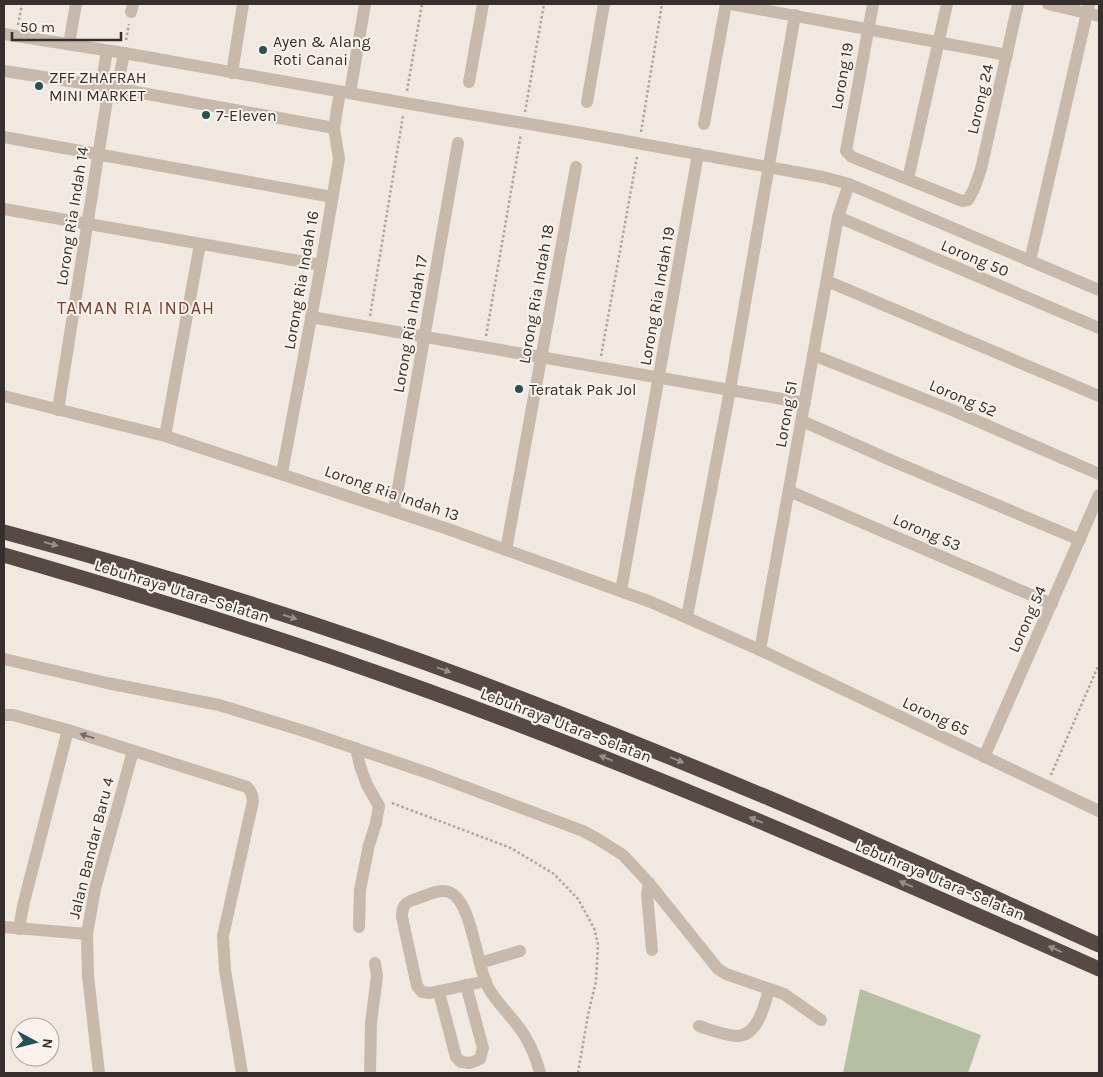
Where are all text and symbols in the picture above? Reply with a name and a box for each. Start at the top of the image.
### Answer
scale bar [12,10,121,42]
text: 50 m [20,18,55,36]
place label: Ayen & Alang Roti Canai [273,32,370,69]
street label: Lorong 19 [827,41,857,111]
marker: Ayen & Alang Roti Canai [257,44,269,56]
street label: Lorong 24 [963,62,997,136]
place label: ZFF ZHAFRAH MINI MARKET [49,68,146,105]
marker: ZFF ZHAFRAH MINI MARKET [33,80,45,92]
place label: 7-Eleven [216,106,277,125]
marker: 7-Eleven [200,109,212,121]
street label: Lorong Ria Indah 14 [52,145,92,287]
street label: Lorong Ria Indah 16 [279,209,323,351]
street label: Lorong Ria Indah 18 [514,223,558,365]
street label: Lorong Ria Indah 19 [635,225,679,367]
street label: Lorong 50 [938,235,1012,281]
street label: Lorong Ria Indah 17 [389,253,432,394]
district label: TAMAN RIA INDAH [57,297,215,319]
street label: Lorong 52 [926,375,1000,421]
street label: Lorong 51 [771,379,801,449]
place label: Teratak Pak Jol [529,380,636,399]
marker: Teratak Pak Jol [513,383,525,395]
street label: Lorong Ria Indah 13 [322,461,462,525]
street label: Lorong 53 [890,509,964,555]
one-way arrow [43,541,58,549]
street label: Lebuhraya Utara–Selatan [92,555,272,627]
street label: Lorong 54 [1004,583,1050,655]
one-way arrow [283,613,298,621]
one-way arrow [436,667,451,674]
street label: Lebuhraya Utara–Selatan [478,683,654,767]
street label: Lorong 65 [900,692,972,740]
one-way arrow [79,732,94,740]
one-way arrow [598,754,613,762]
one-way arrow [670,757,684,765]
street label: Jalan Bandar Baru 4 [64,775,118,921]
one-way arrow [748,816,763,824]
street label: Lebuhraya Utara–Selatan [852,836,1028,924]
one-way arrow [898,880,913,888]
one-way arrow [1048,945,1062,953]
north arrow [10,1017,60,1067]
text: N [38,1038,56,1050]

